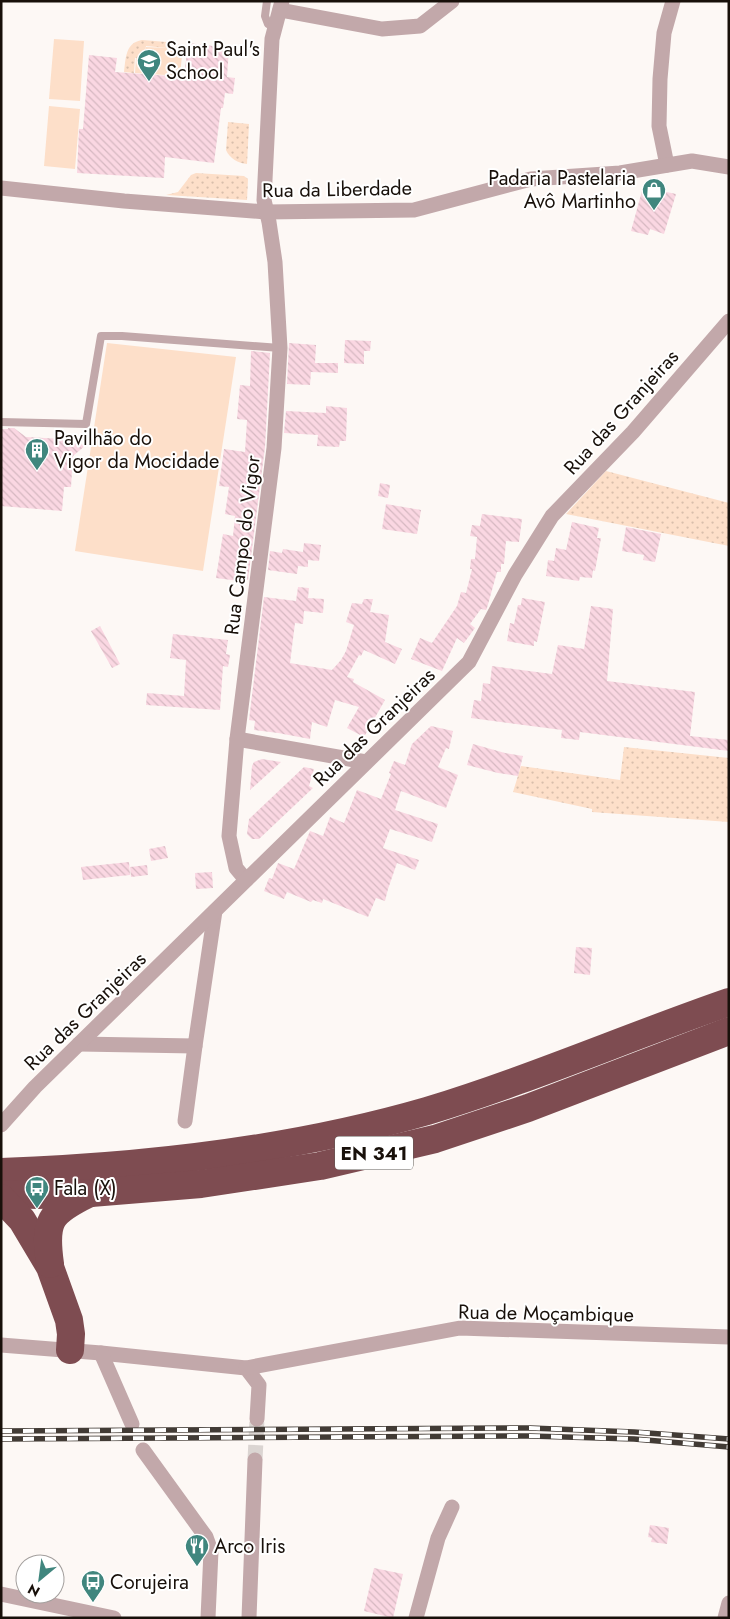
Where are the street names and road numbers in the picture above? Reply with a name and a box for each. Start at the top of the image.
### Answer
street label: Rua da Liberdade [262,174,412,205]
street label: Rua das Granjeiras [557,343,686,481]
street label: Rua Campo do Vigor [217,454,268,636]
street label: Rua das Granjeiras [307,661,442,793]
street label: Rua das Granjeiras [18,945,153,1077]
road number: EN 341 [335,1136,413,1170]
street label: Rua de Moçambique [458,1297,634,1330]

